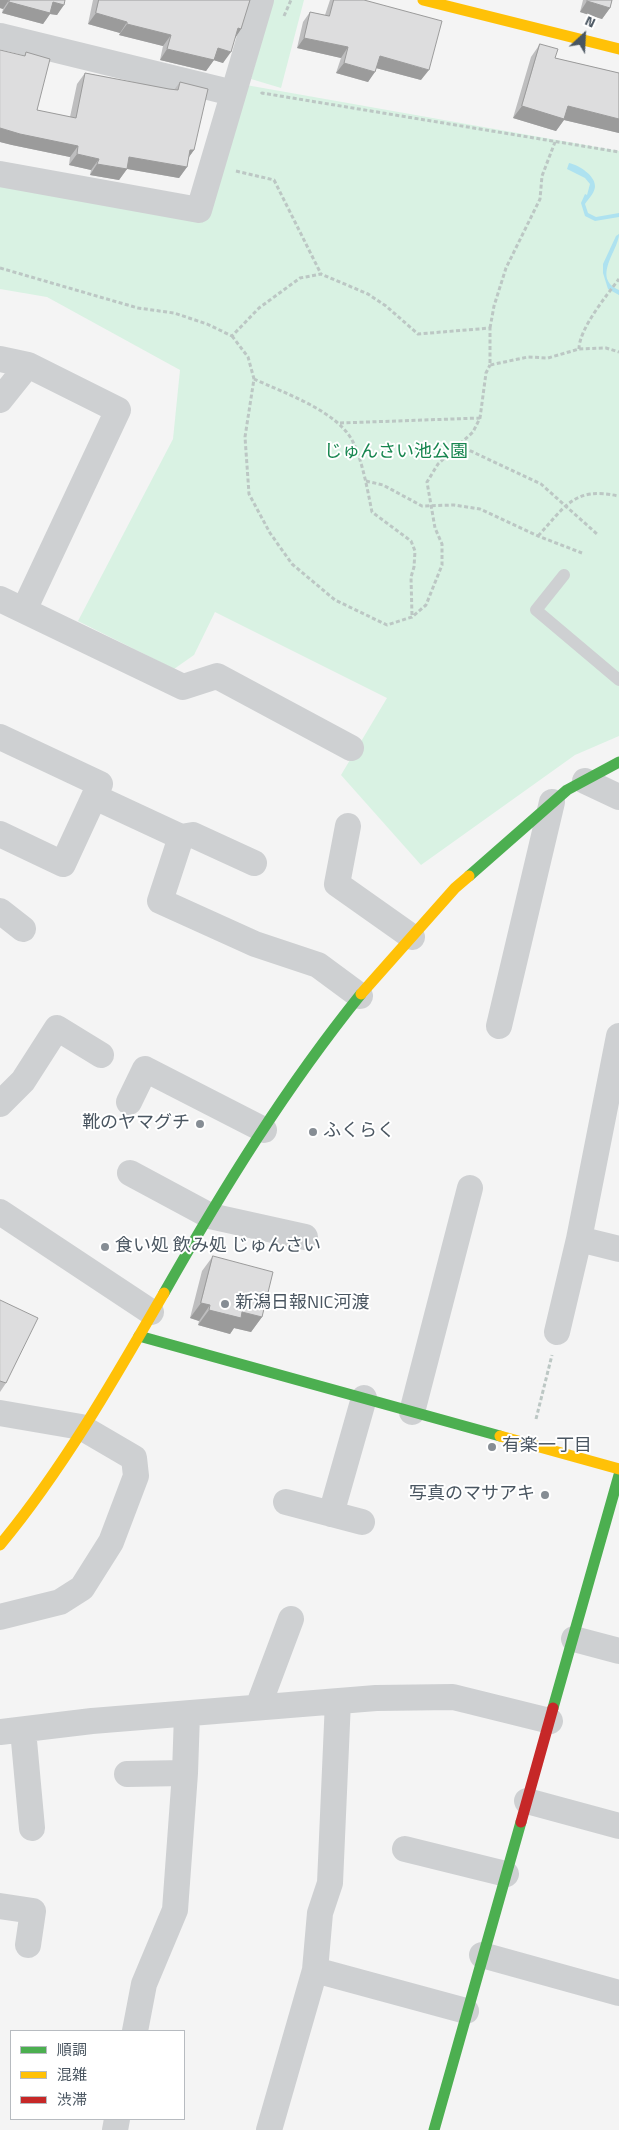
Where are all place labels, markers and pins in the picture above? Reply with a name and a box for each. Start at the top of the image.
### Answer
place label: 靴のヤマグチ [82,1113,190,1135]
marker: 靴のヤマグチ [194,1118,206,1130]
place label: ふくらく [323,1121,395,1143]
marker: ふくらく [307,1126,319,1138]
place label: 食い処 飲み処 じゅんさい [115,1236,321,1258]
marker: 食い処 飲み処 じゅんさい [99,1241,111,1253]
place label: 新潟日報NIC河渡 [235,1293,369,1315]
marker: 新潟日報NIC河渡 [219,1298,231,1310]
place label: 有楽一丁目 [502,1436,592,1458]
marker: 有楽一丁目 [486,1441,498,1453]
place label: 写真のマサアキ [409,1484,535,1506]
marker: 写真のマサアキ [539,1489,551,1501]

